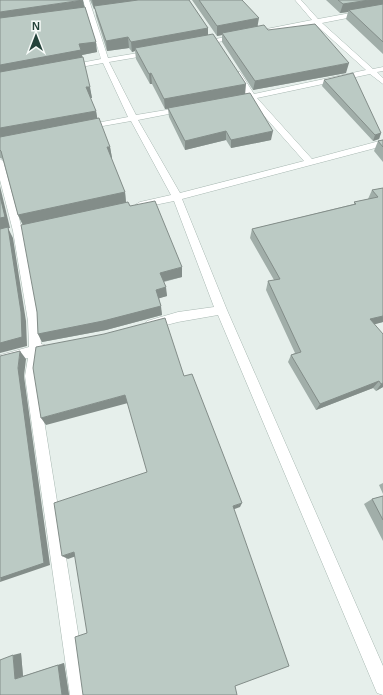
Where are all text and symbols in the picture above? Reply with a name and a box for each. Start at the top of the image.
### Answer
north arrow [16,16,56,56]
text: N [32,20,40,32]

